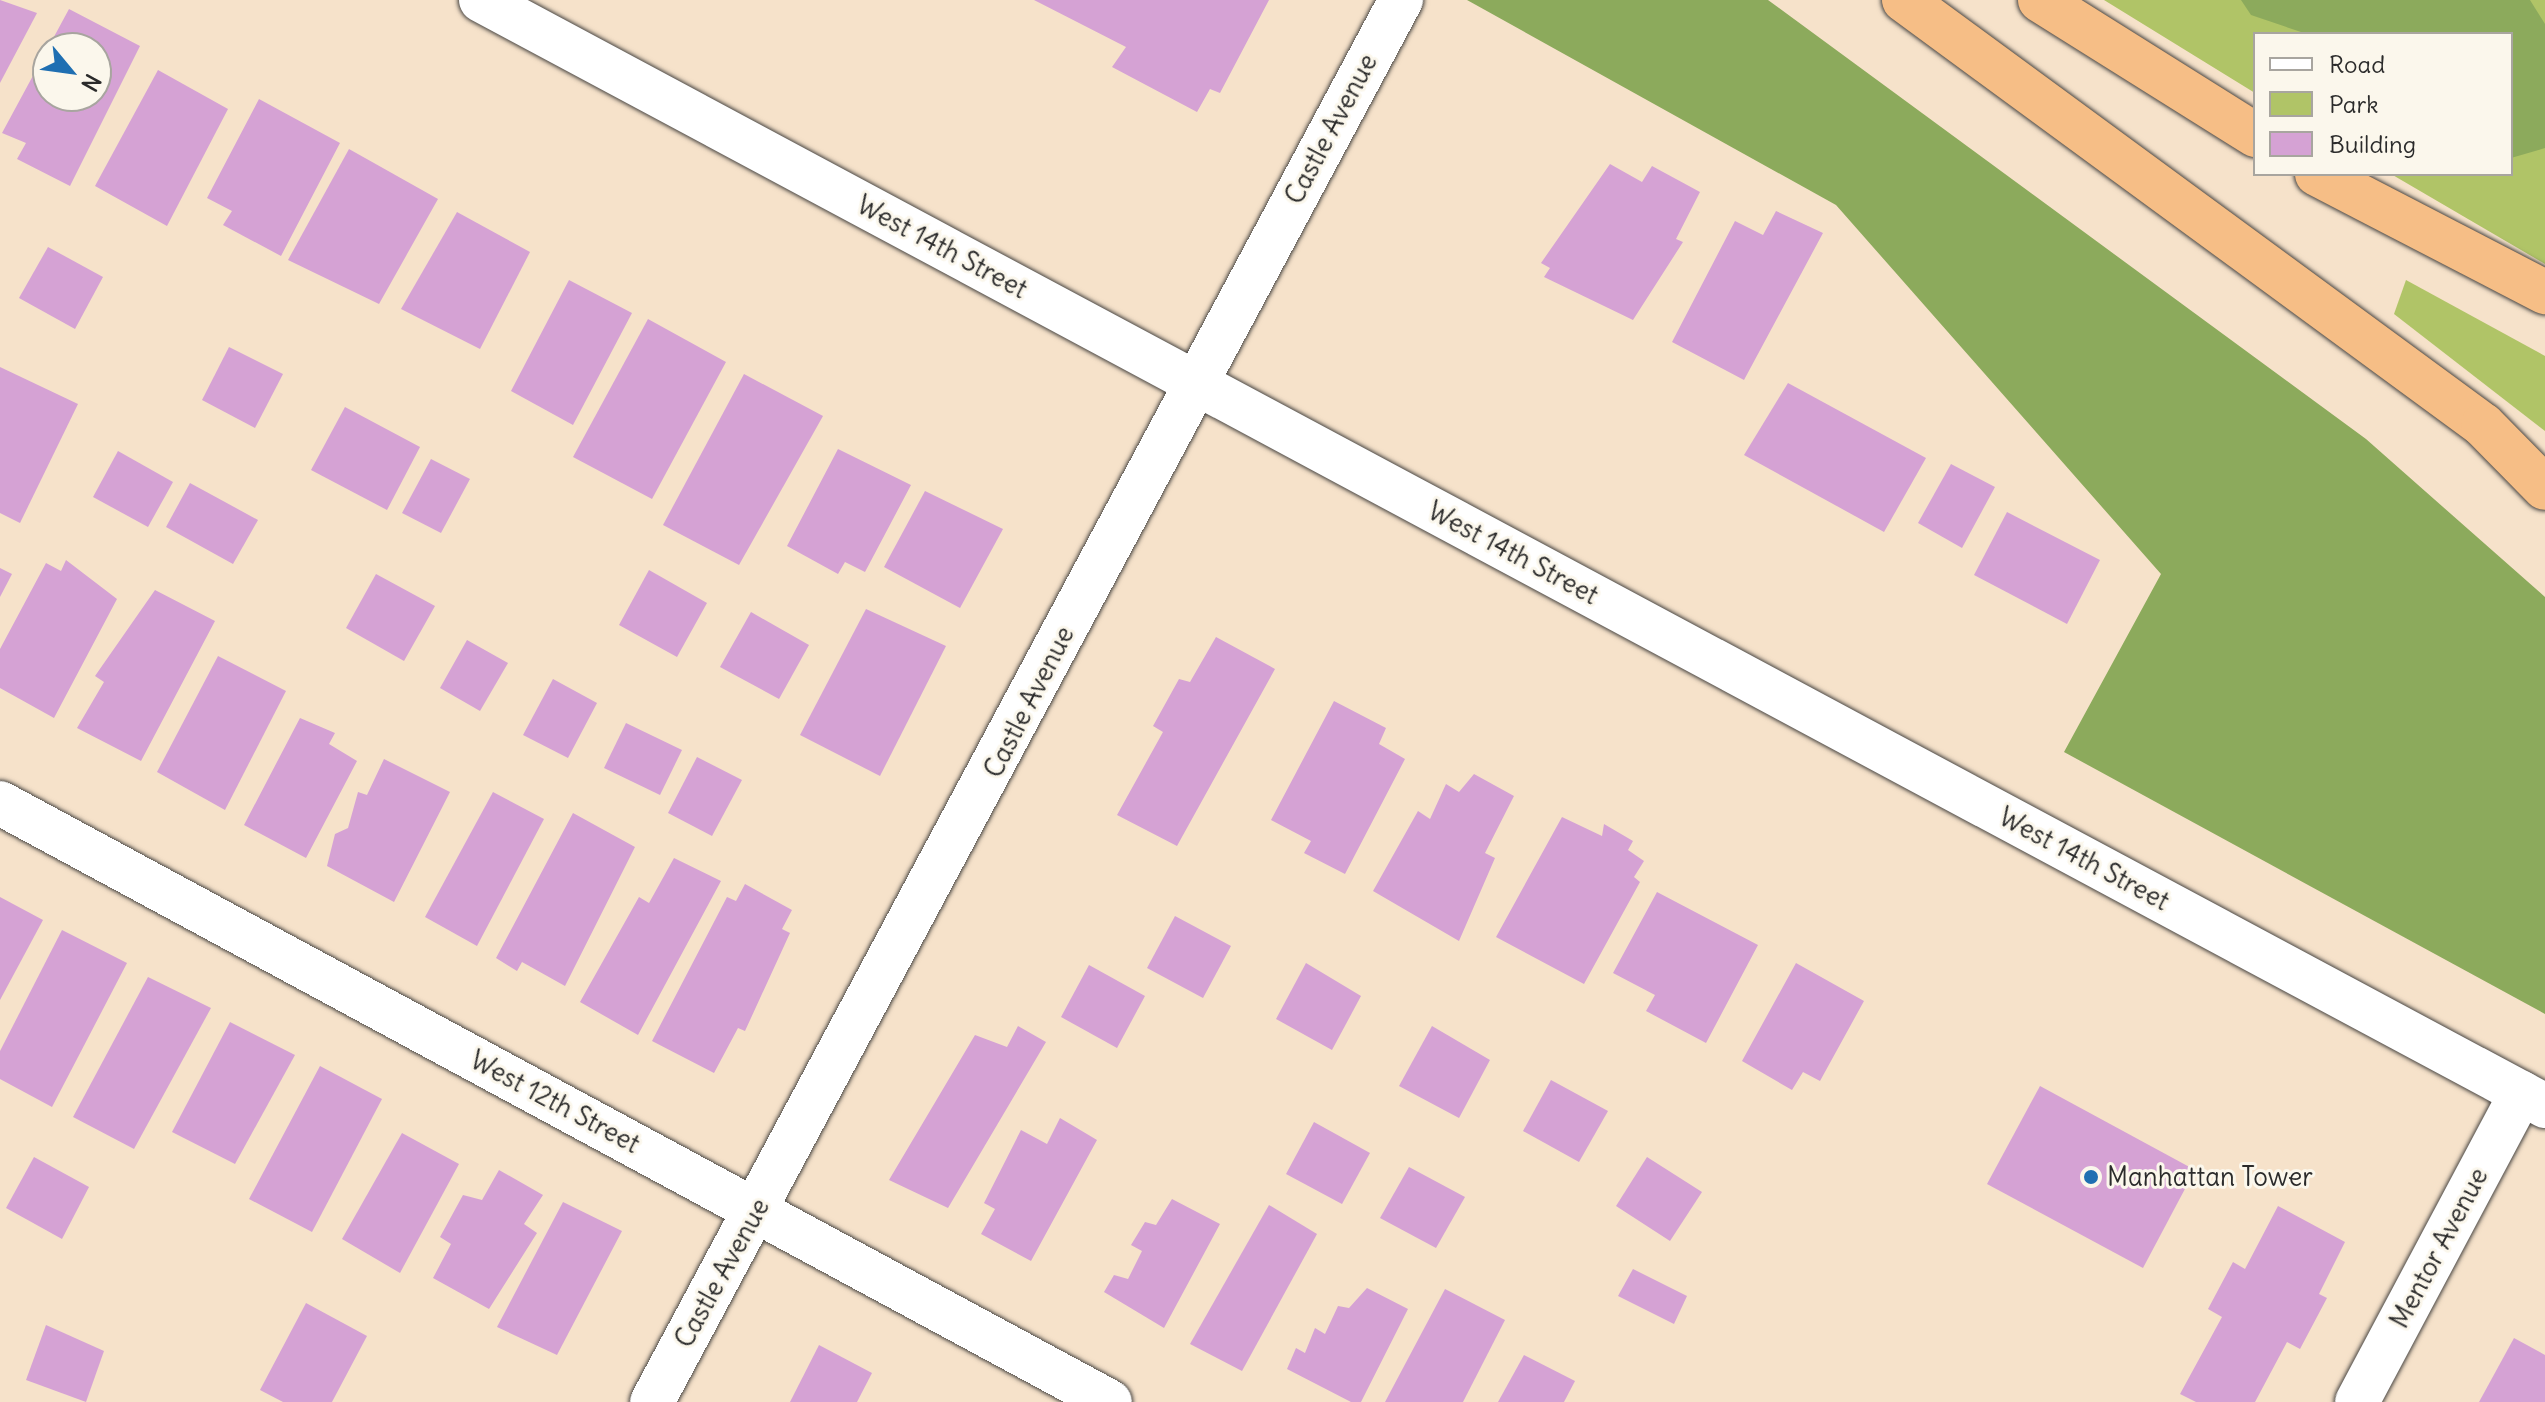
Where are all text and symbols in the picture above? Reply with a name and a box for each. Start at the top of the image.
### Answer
north arrow [32,32,112,112]
legend [2253,32,2513,176]
street label: Castle Avenue [1278,49,1384,209]
text: Road [2329,49,2385,79]
text: N [75,69,107,96]
text: Park [2329,89,2379,119]
text: Building [2329,129,2416,159]
street label: West 14th Street [852,189,1032,305]
street label: West 14th Street [1423,495,1603,611]
street label: Castle Avenue [978,621,1080,783]
street label: West 14th Street [1994,801,2174,917]
street label: West 12th Street [465,1044,645,1160]
place label: Manhattan Tower [2107,1161,2313,1193]
street label: Mentor Avenue [2384,1163,2494,1333]
marker: Manhattan Tower [2082,1168,2100,1186]
street label: Castle Avenue [668,1193,776,1353]

